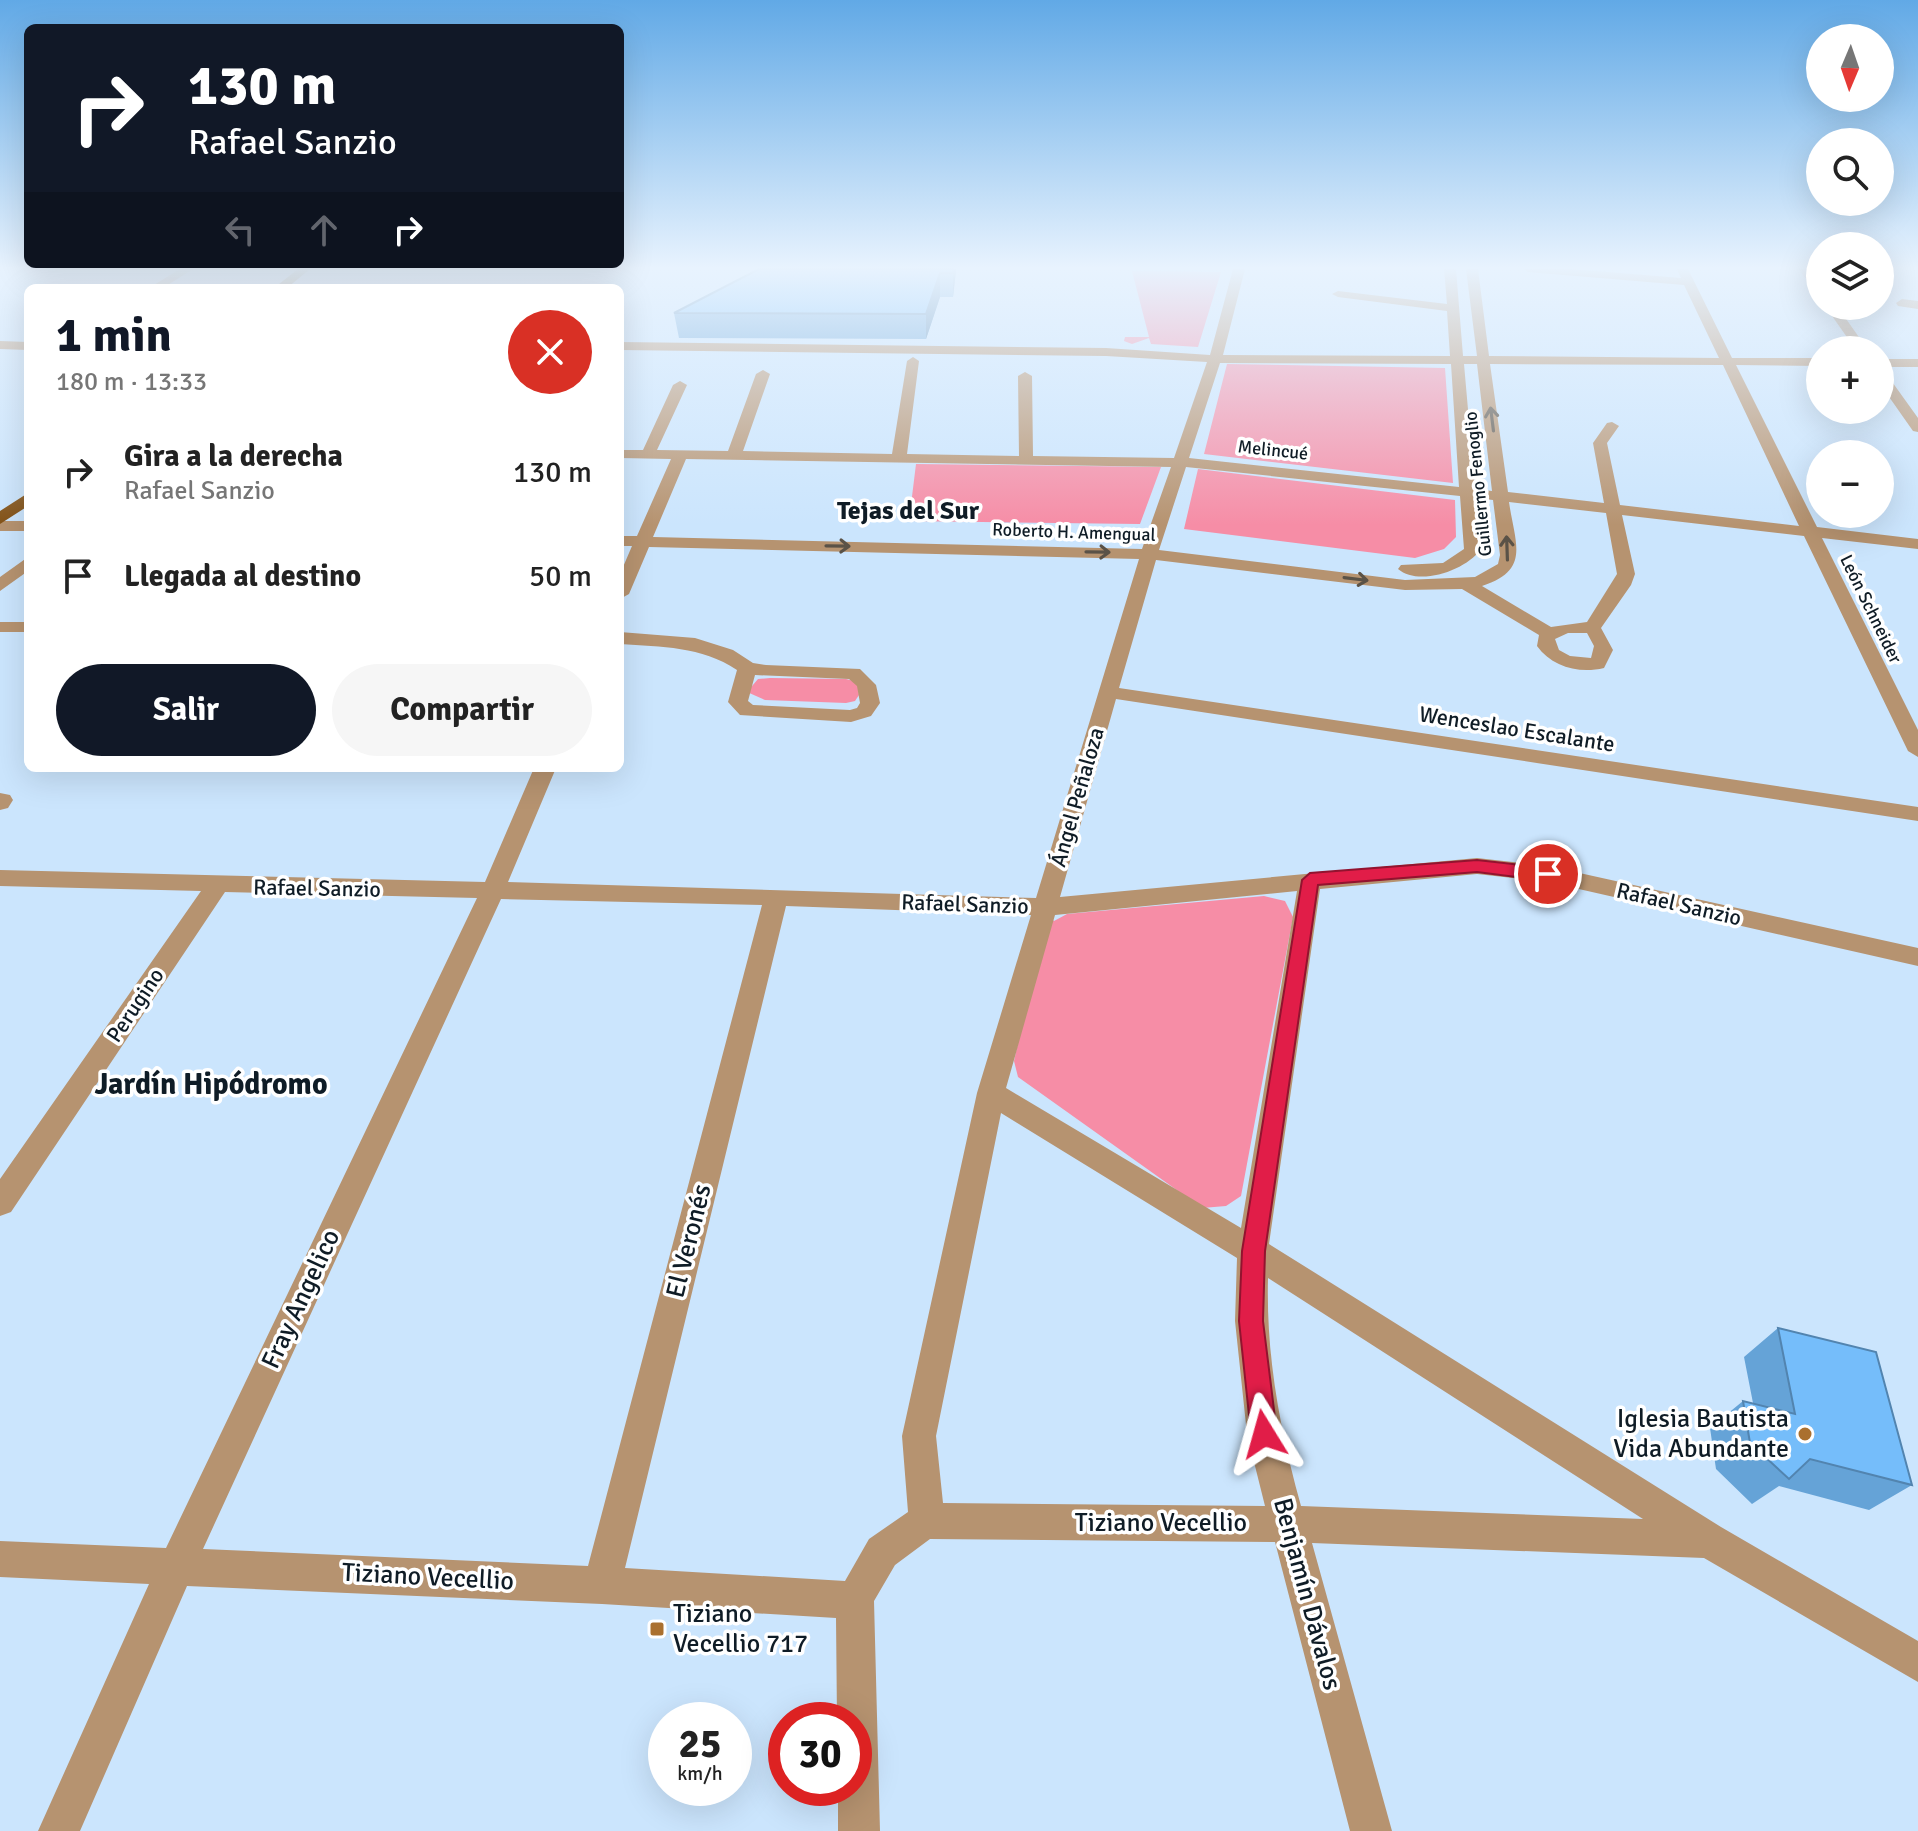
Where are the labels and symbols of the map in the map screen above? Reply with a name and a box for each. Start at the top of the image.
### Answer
north arrow [1806,24,1894,112]
one-way arrow [1484,407,1499,432]
street label: Guillermo Fenoglio [1459,410,1497,558]
street label: Melincué [1237,435,1309,465]
district label: Tejas del Sur [837,495,980,527]
street label: Roberto H. Amengual [992,518,1156,546]
one-way arrow [1499,535,1514,562]
one-way arrow [824,538,851,554]
one-way arrow [1084,545,1111,560]
street label: León Schneider [1835,551,1907,667]
one-way arrow [1343,572,1368,587]
street label: Wenceslao Escalante [1417,700,1617,758]
street label: Ángel Peñaloza [1044,724,1110,870]
pin [1514,840,1582,908]
street label: Rafael Sanzio [253,873,381,903]
street label: Rafael Sanzio [1614,876,1744,932]
street label: Rafael Sanzio [901,888,1029,920]
street label: Perugino [100,963,170,1047]
district label: Jardín Hipódromo [94,1066,328,1103]
street label: El Veronés [659,1181,719,1301]
street label: Fray Angelico [255,1224,347,1374]
position arrow [1222,1392,1306,1476]
place label: Iglesia Bautista Vida Abundante [1613,1403,1789,1465]
marker: Iglesia Bautista Vida Abundante [1796,1425,1814,1443]
street label: Benjamín Dávalos [1266,1494,1348,1694]
street label: Tiziano Vecellio [1075,1507,1247,1539]
street label: Tiziano Vecellio [341,1557,515,1597]
place label: Tiziano Vecellio 717 [673,1598,808,1660]
marker: Tiziano Vecellio 717 [648,1620,666,1638]
speed limit sign: 30 [768,1702,872,1806]

